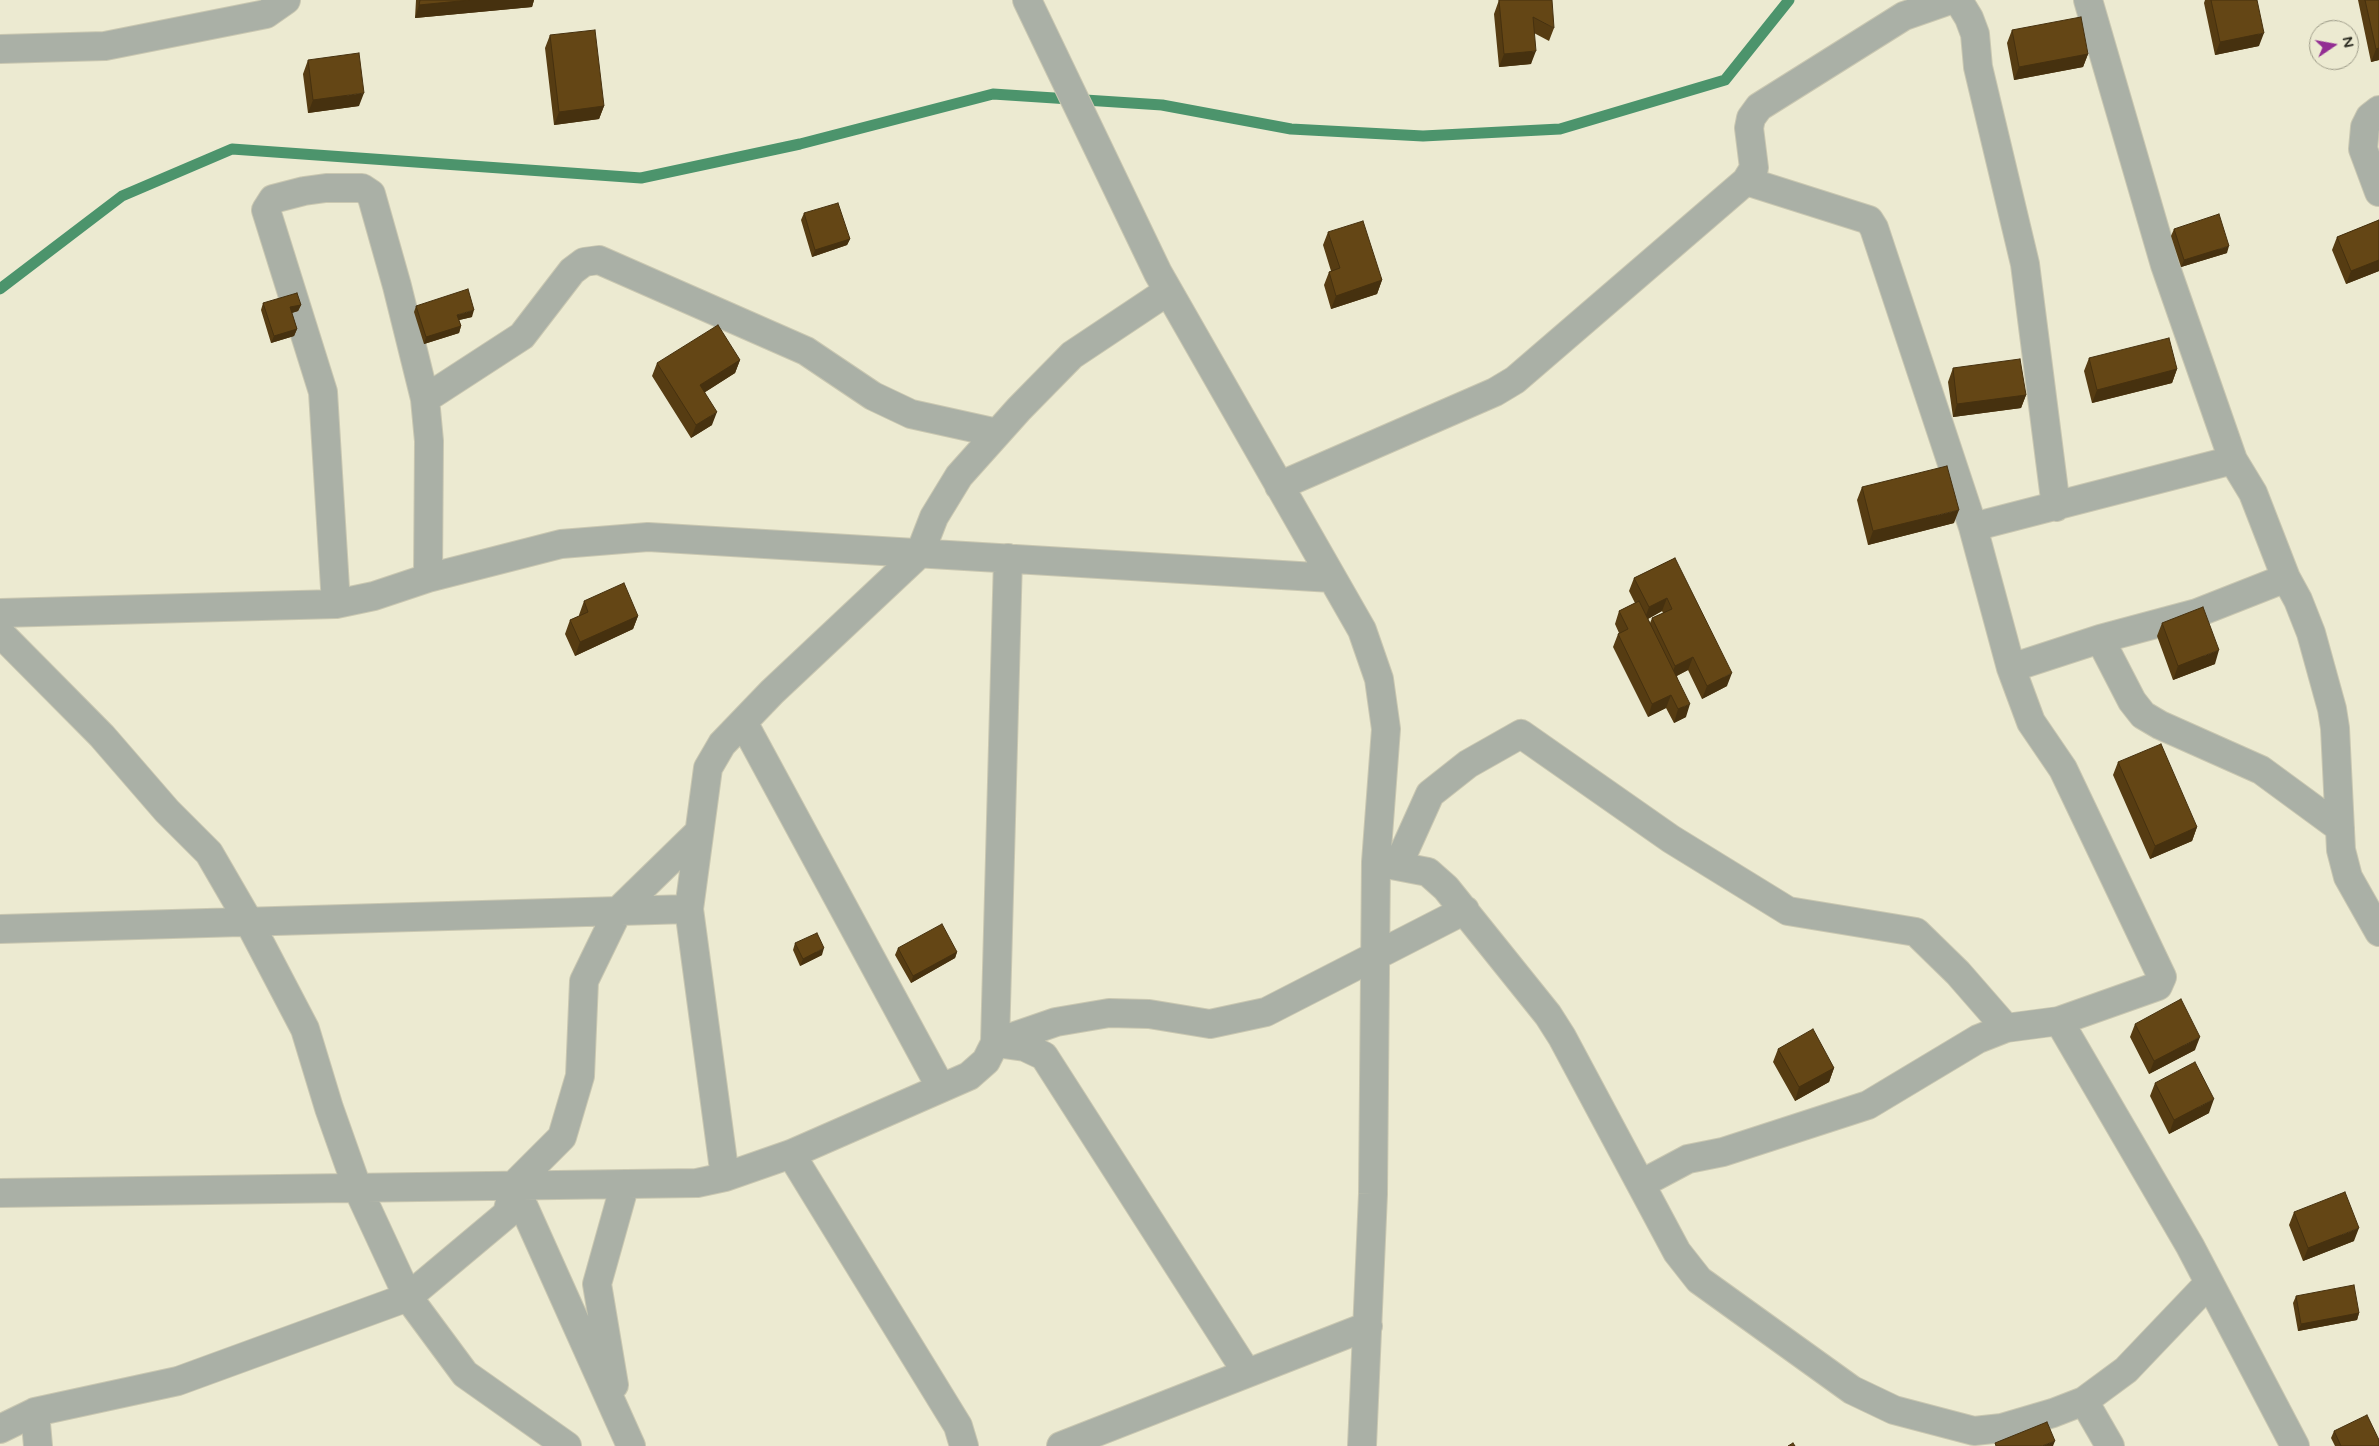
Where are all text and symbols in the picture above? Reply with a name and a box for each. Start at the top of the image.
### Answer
north arrow [2309,20,2359,70]
text: N [2339,35,2358,49]

